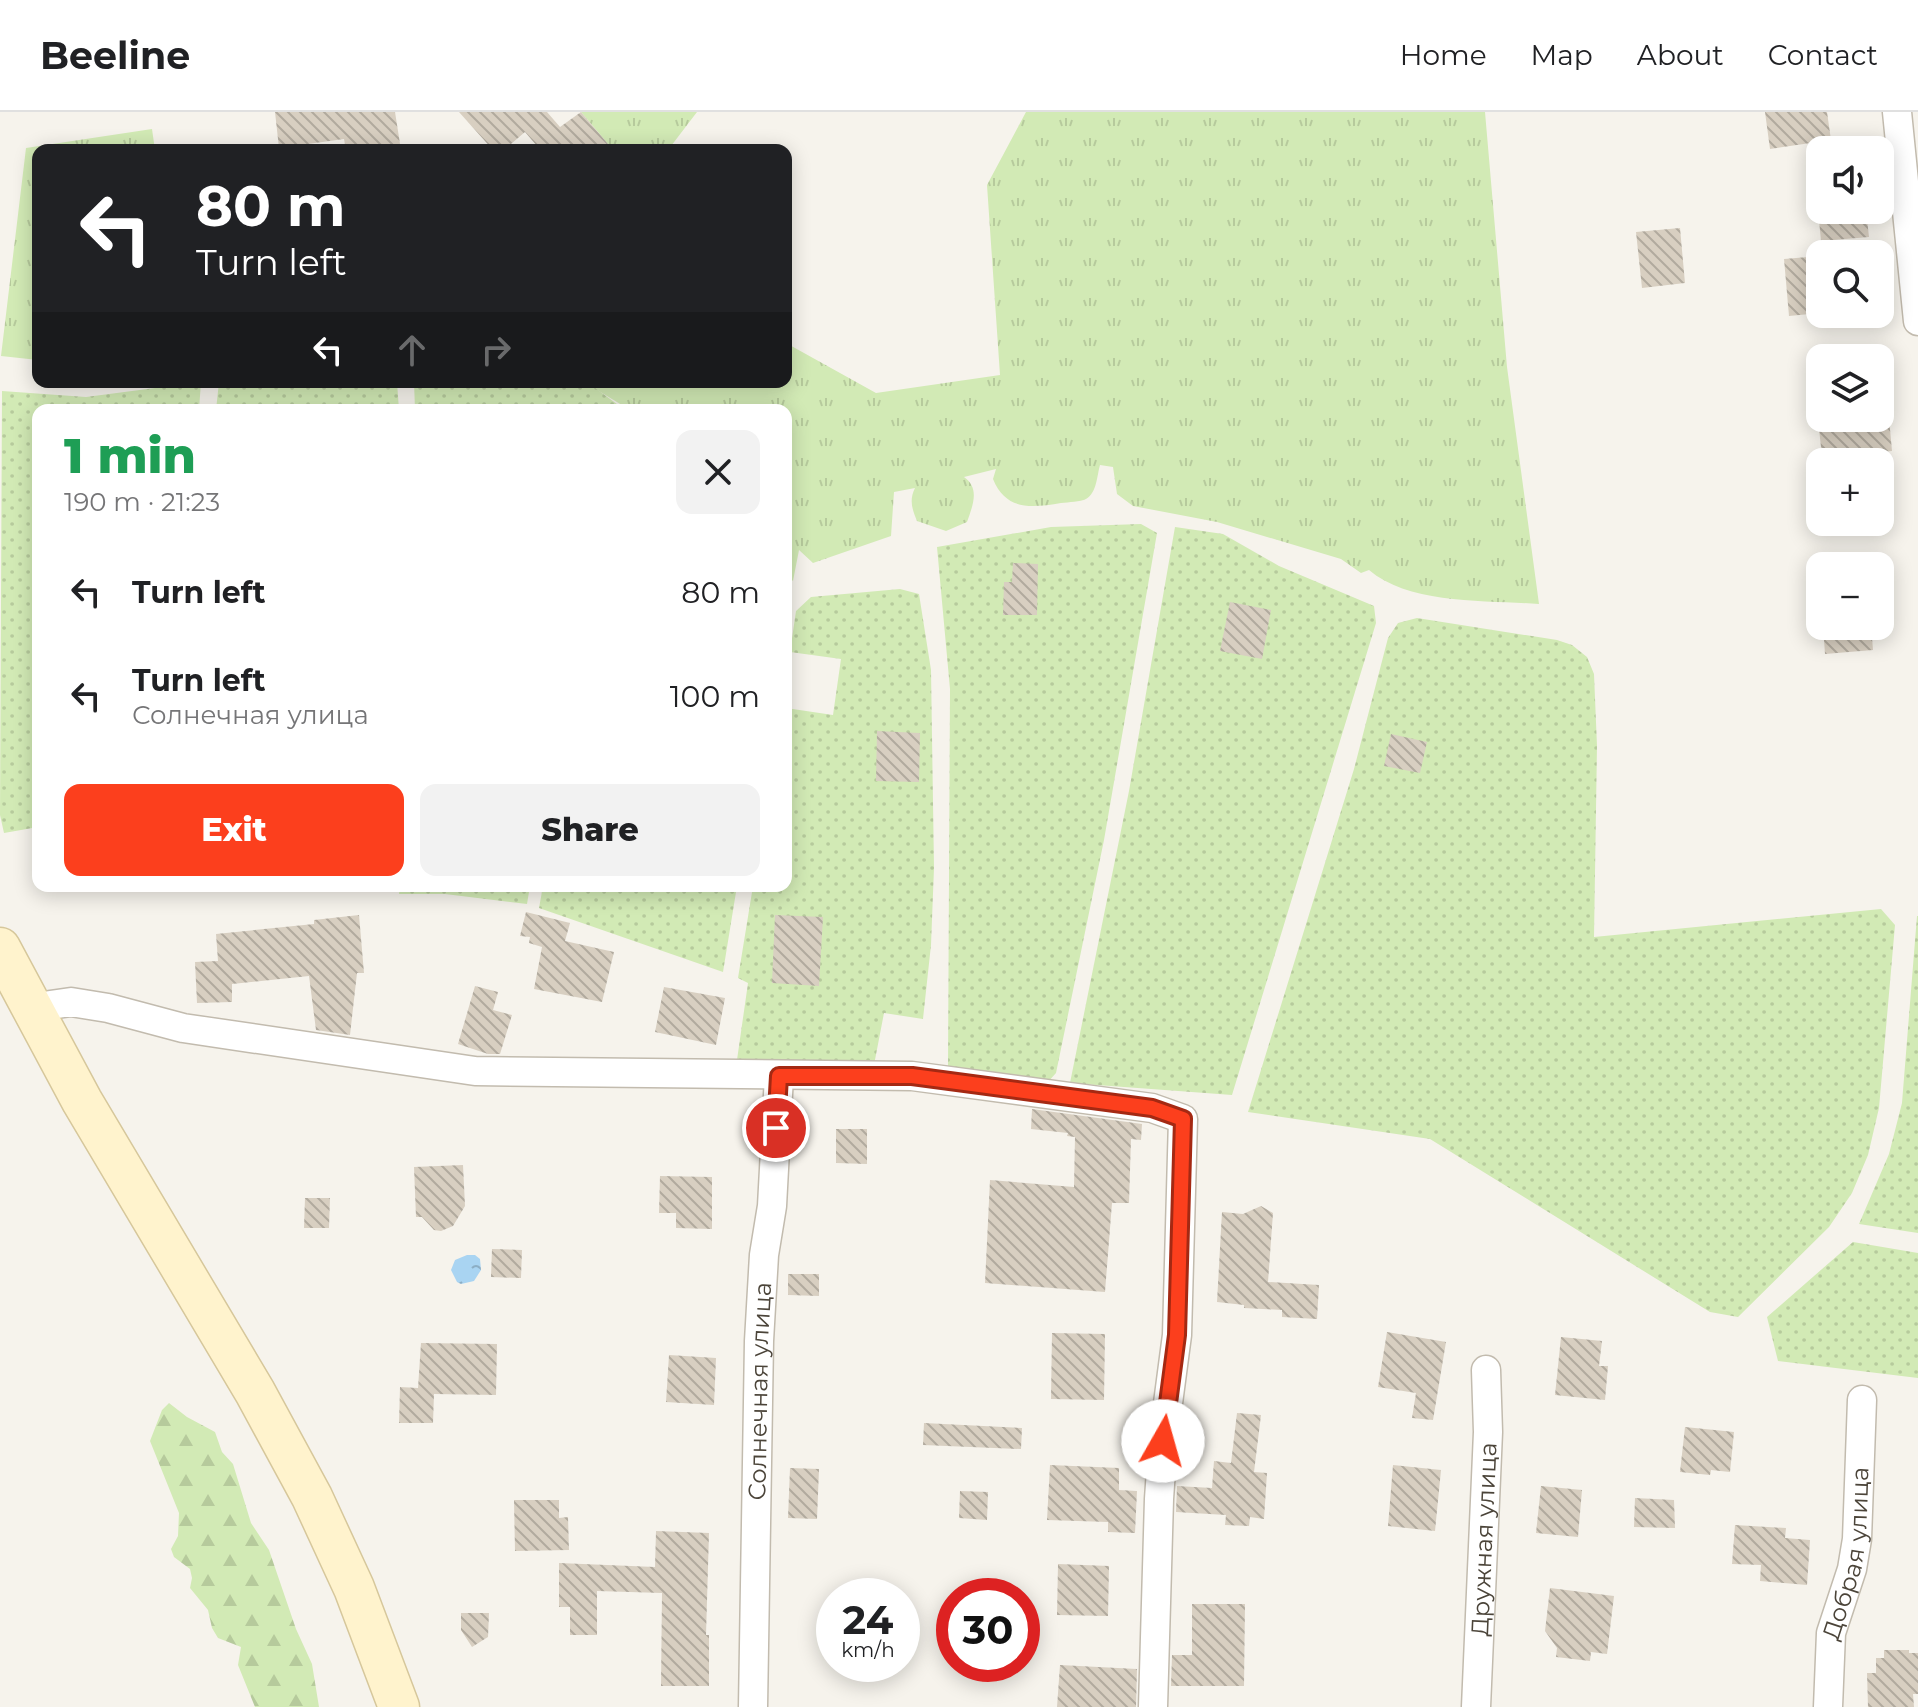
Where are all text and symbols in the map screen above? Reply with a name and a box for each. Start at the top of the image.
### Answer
text: Beeline [40,32,190,79]
text: Home [1400,38,1487,72]
text: Map [1531,38,1593,72]
text: About [1637,38,1724,72]
text: Contact [1768,38,1878,72]
map controls [1806,136,1894,640]
button: sound [1806,136,1894,224]
text: 80 m [196,172,346,240]
icon: left [64,176,168,280]
text: Turn left [196,240,347,284]
button: search [1806,240,1894,328]
icon: left [306,328,350,372]
icon: ahead [390,328,434,372]
icon: right [474,328,518,372]
button: layers [1806,344,1894,432]
text: 1 min [64,427,196,485]
button: close [676,430,760,514]
button: + [1806,448,1894,536]
text: 190 m · 21:23 [64,486,220,518]
button: − [1806,552,1894,640]
icon: left [64,570,108,614]
text: Turn left [132,574,265,611]
text: 80 m [681,574,760,611]
text: Turn left [132,662,265,699]
icon: left [64,674,108,718]
text: 100 m [670,678,760,715]
text: Солнечная улица [132,699,369,731]
button: Exit [64,784,404,876]
button: Share [420,784,760,876]
pin [742,1094,810,1162]
icon: arrive [754,1106,798,1150]
street label: Солнечная улица [742,1281,777,1500]
position arrow [1121,1399,1205,1483]
street label: Дружная улица [1465,1442,1502,1637]
street label: Добрая улица [1815,1466,1874,1643]
speed limit sign: 30 [936,1578,1040,1682]
text: 24 [843,1595,893,1644]
text: km/h [841,1638,895,1662]

